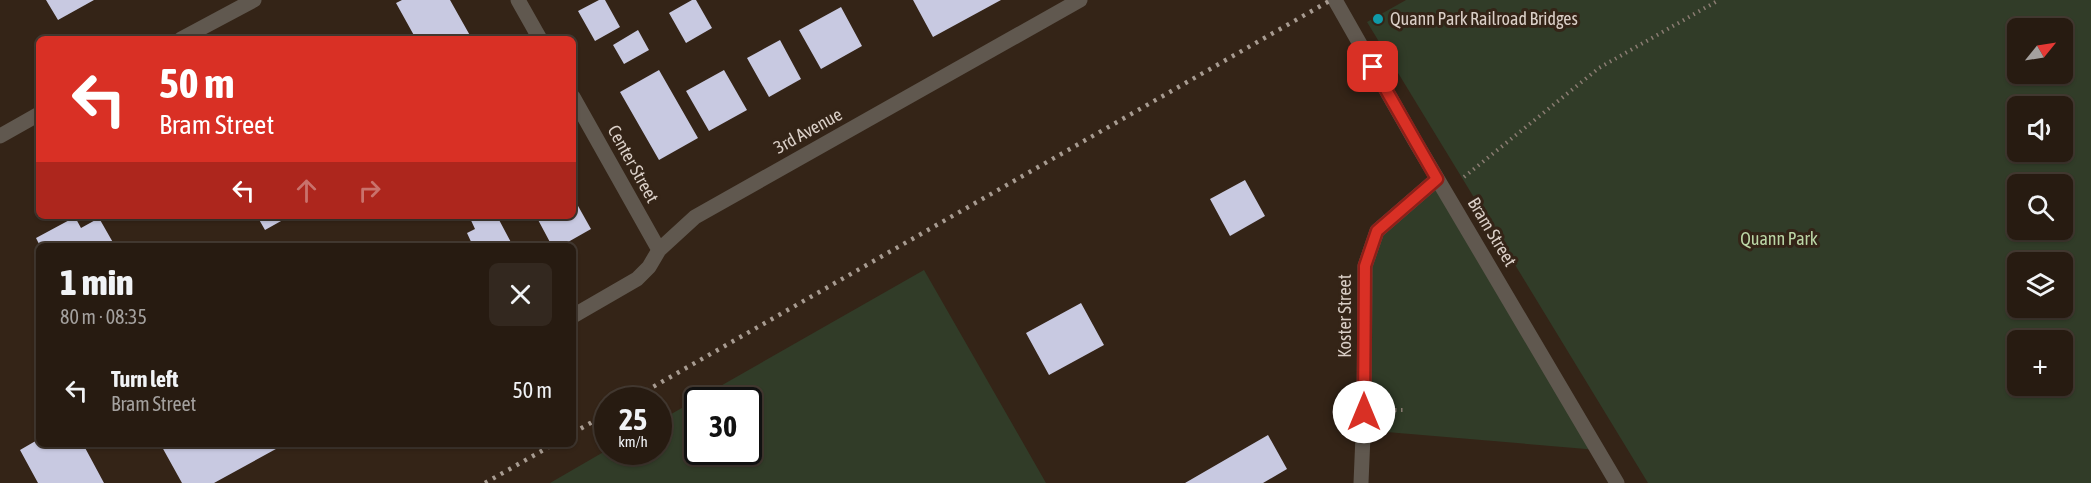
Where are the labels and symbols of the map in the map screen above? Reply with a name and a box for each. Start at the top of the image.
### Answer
place label: Quann Park Railroad Bridges [1390,8,1578,29]
marker: Quann Park Railroad Bridges [1371,12,1385,26]
north arrow [2007,18,2073,84]
pin [1347,41,1398,92]
street label: 3rd Avenue [770,103,845,158]
street label: Center Street [604,121,663,206]
street label: Bram Street [1464,193,1521,270]
park label: Quann Park [1740,228,1818,249]
street label: Koster Street [1334,274,1355,358]
position arrow [1332,380,1396,444]
speed limit sign: 30 [684,387,762,465]

